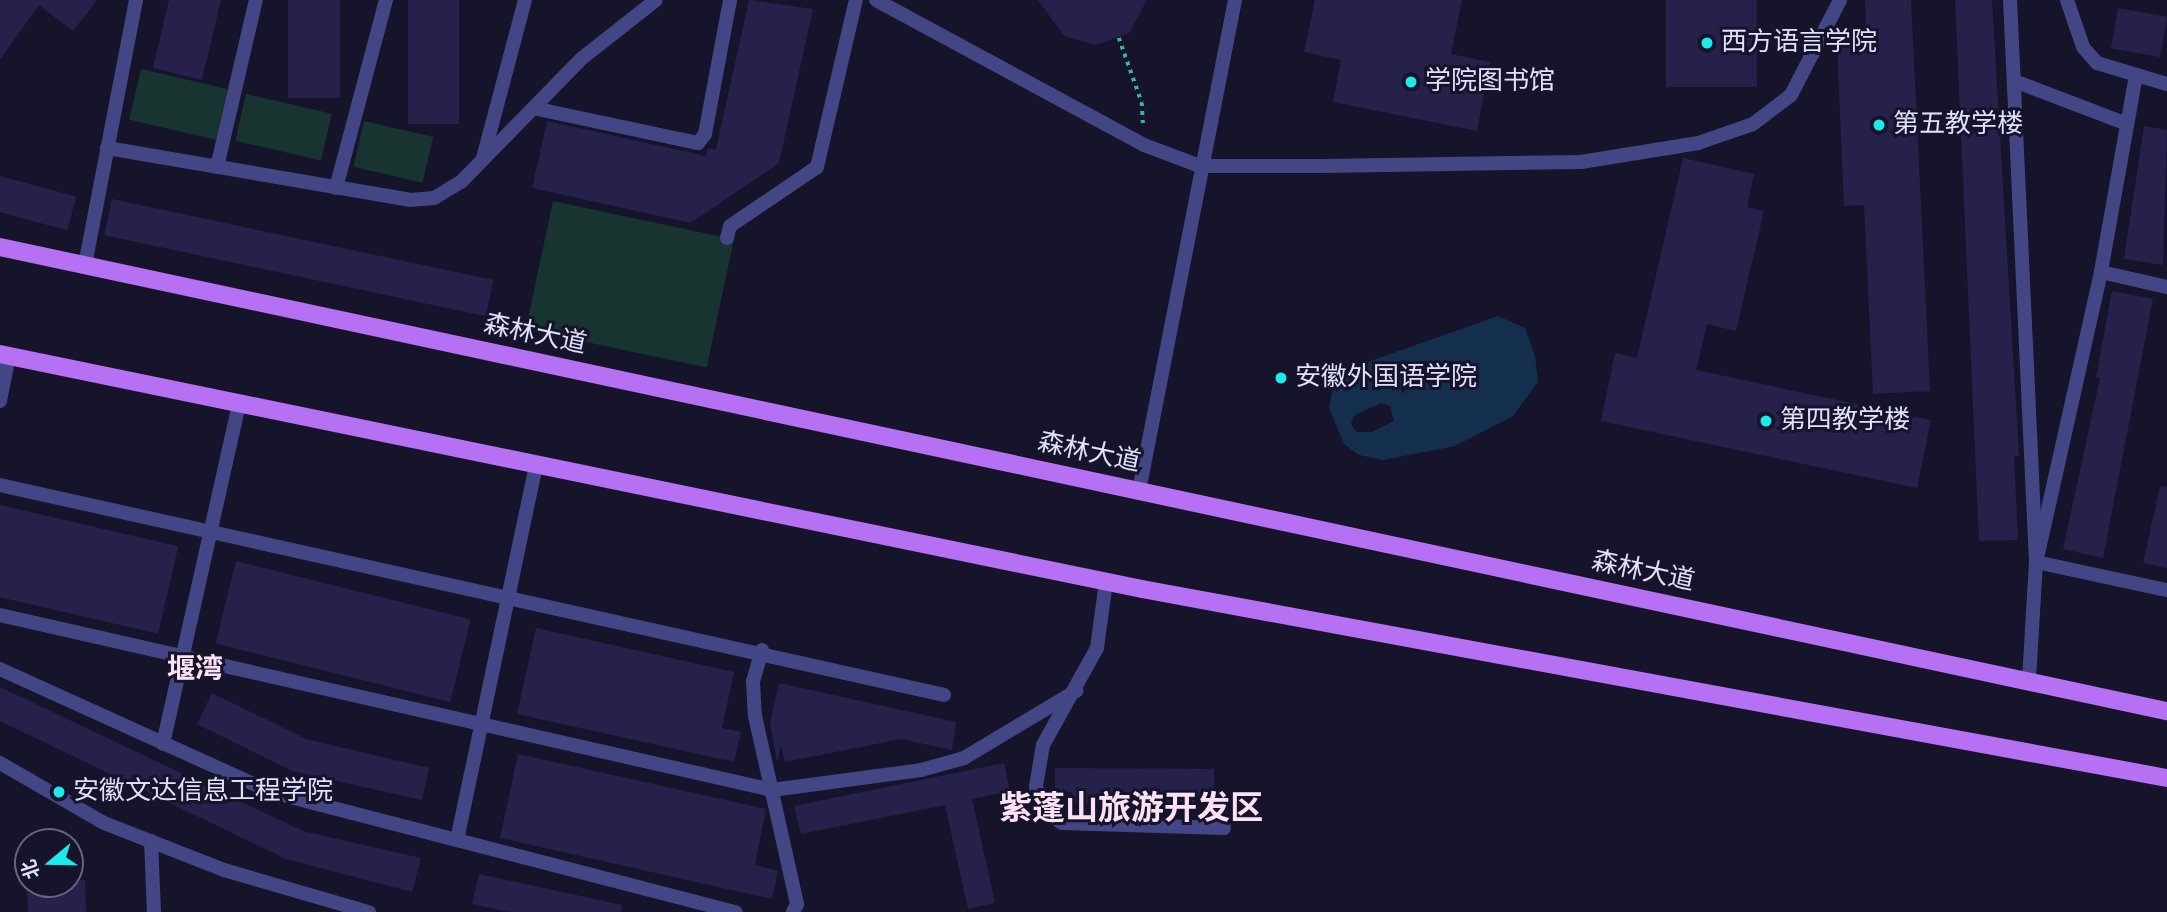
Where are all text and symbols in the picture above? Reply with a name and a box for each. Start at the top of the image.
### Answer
place label: 西方语言学院 [1721,27,1877,59]
marker: 西方语言学院 [1699,35,1715,51]
place label: 学院图书馆 [1425,66,1555,98]
marker: 学院图书馆 [1403,74,1419,90]
place label: 第五教学楼 [1893,109,2023,141]
marker: 第五教学楼 [1871,117,1887,133]
street label: 森林大道 [481,309,589,361]
place label: 安徽外国语学院 [1295,362,1477,394]
marker: 安徽外国语学院 [1273,370,1289,386]
place label: 第四教学楼 [1780,405,1910,437]
marker: 第四教学楼 [1758,413,1774,429]
street label: 森林大道 [1035,427,1143,479]
street label: 森林大道 [1589,546,1697,598]
district label: 堰湾 [167,652,223,686]
place label: 安徽文达信息工程学院 [73,776,333,808]
marker: 安徽文达信息工程学院 [51,784,67,800]
district label: 紫蓬山旅游开发区 [999,789,1263,829]
north arrow [14,828,84,898]
text: 北 [17,856,45,882]

